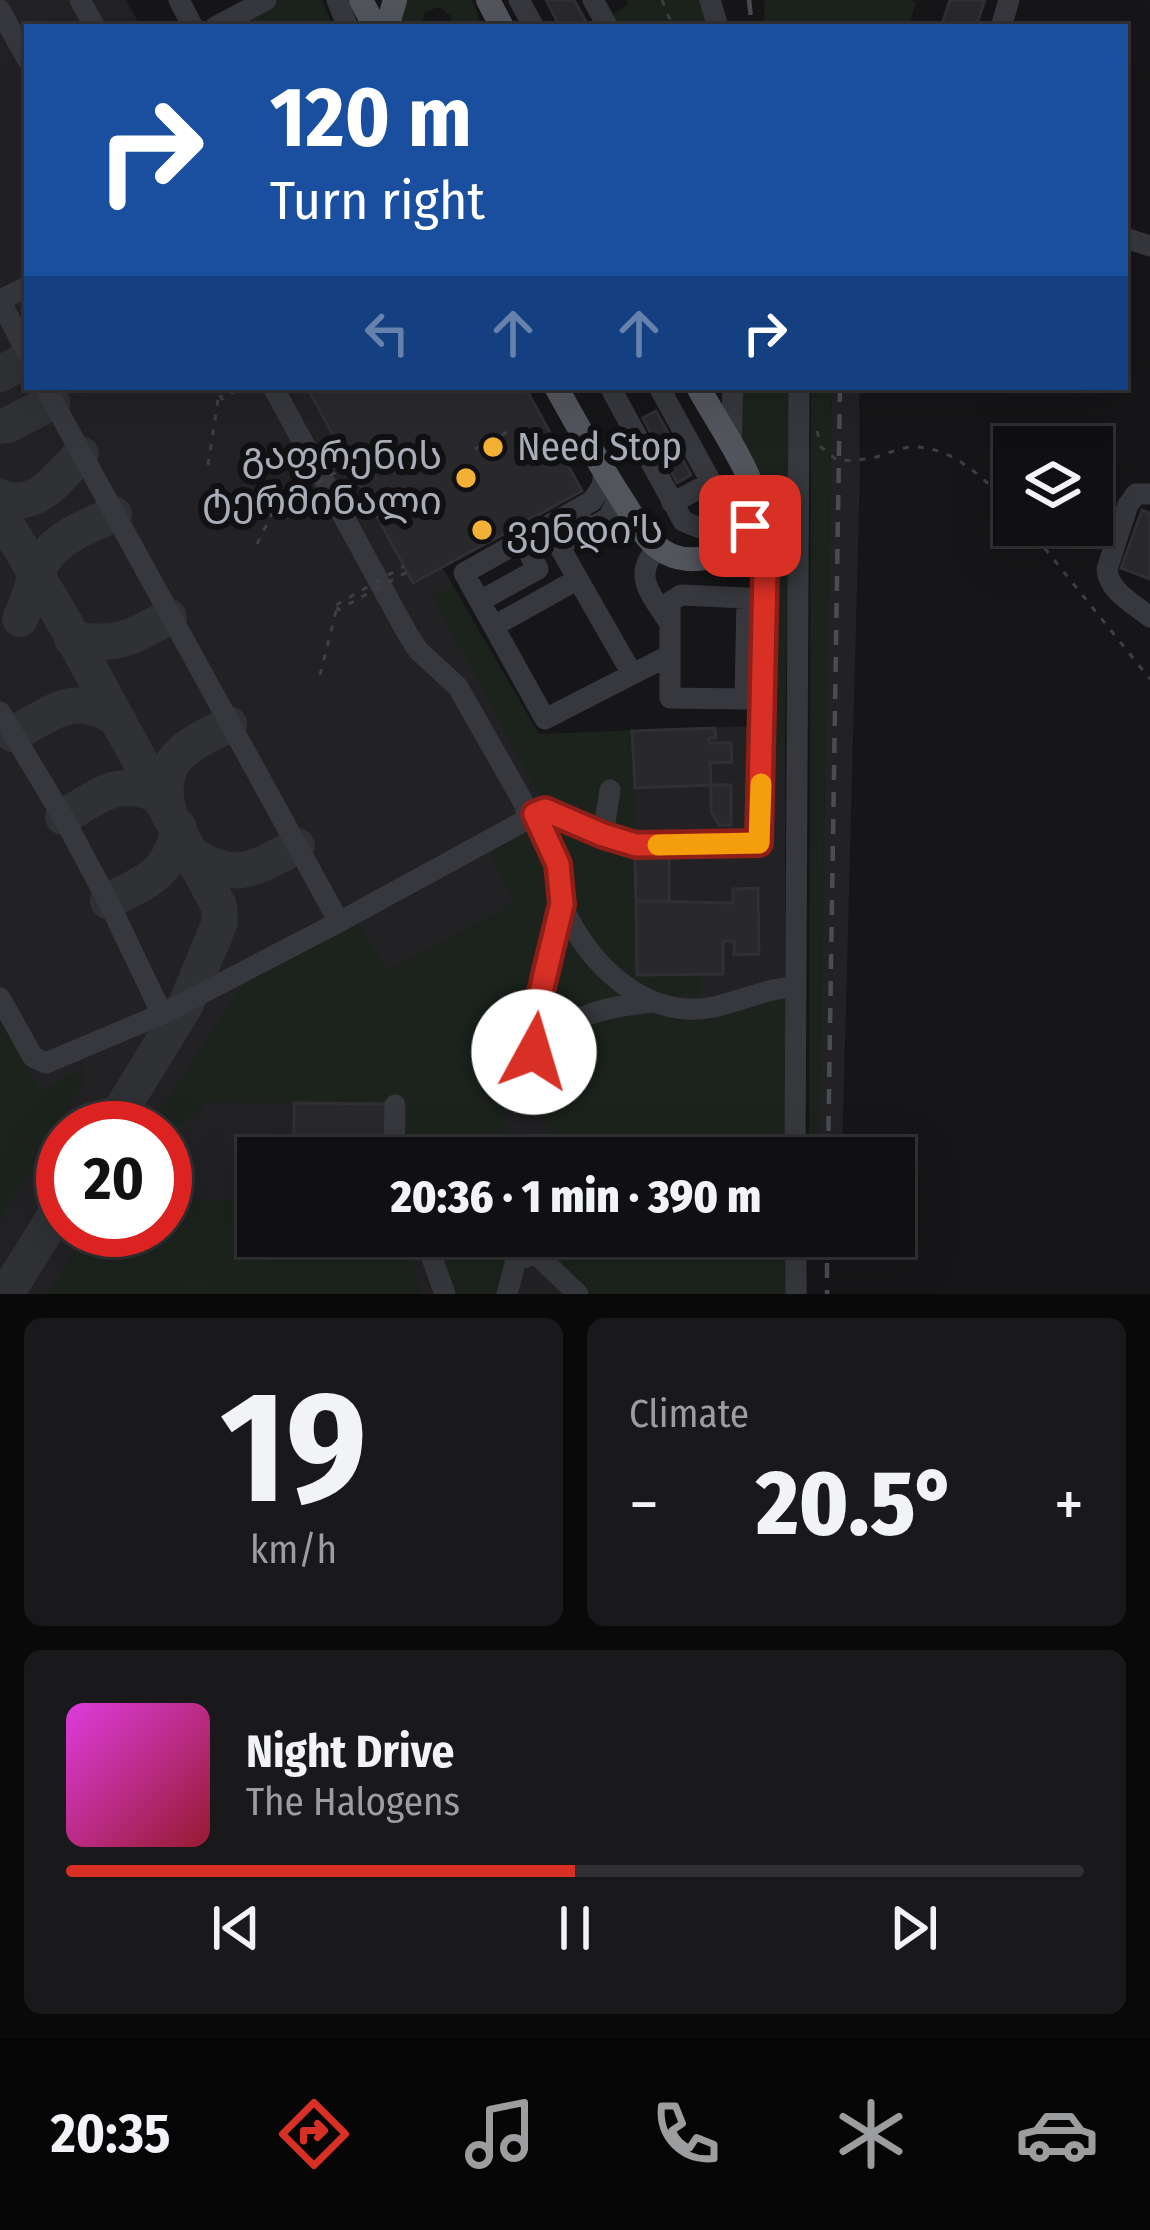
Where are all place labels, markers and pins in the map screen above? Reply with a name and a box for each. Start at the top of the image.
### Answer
place label: Need Stop [517,424,682,470]
place label: გაფრენის ტერმინალი [202,433,442,524]
marker: Need Stop [480,434,506,460]
marker: გაფრენის ტერმინალი [453,465,479,491]
pin [699,475,801,577]
place label: ვენდი'ს [506,507,663,553]
marker: ვენდი'ს [469,517,495,543]

